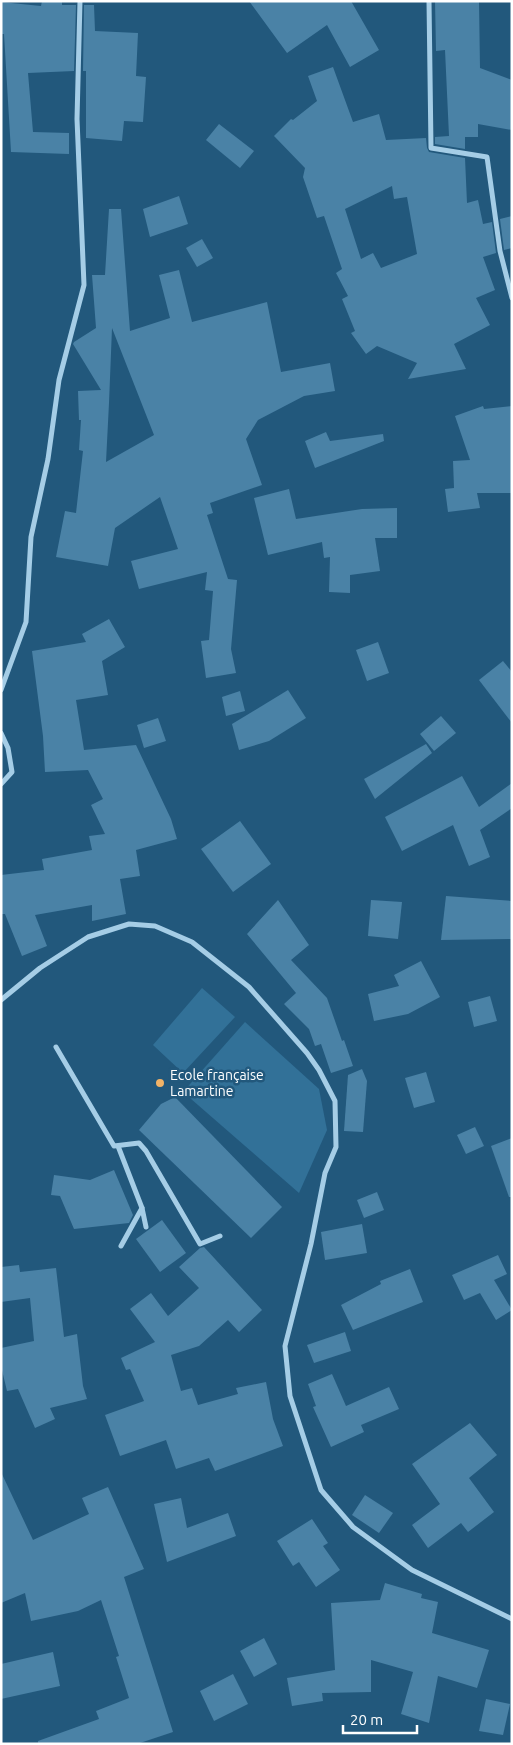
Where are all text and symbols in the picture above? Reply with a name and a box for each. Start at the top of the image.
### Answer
place label: Ecole française Lamartine [170,1067,264,1099]
marker: Ecole française Lamartine [154,1077,166,1089]
scale bar [343,1702,417,1734]
text: 20 m [350,1711,383,1728]

